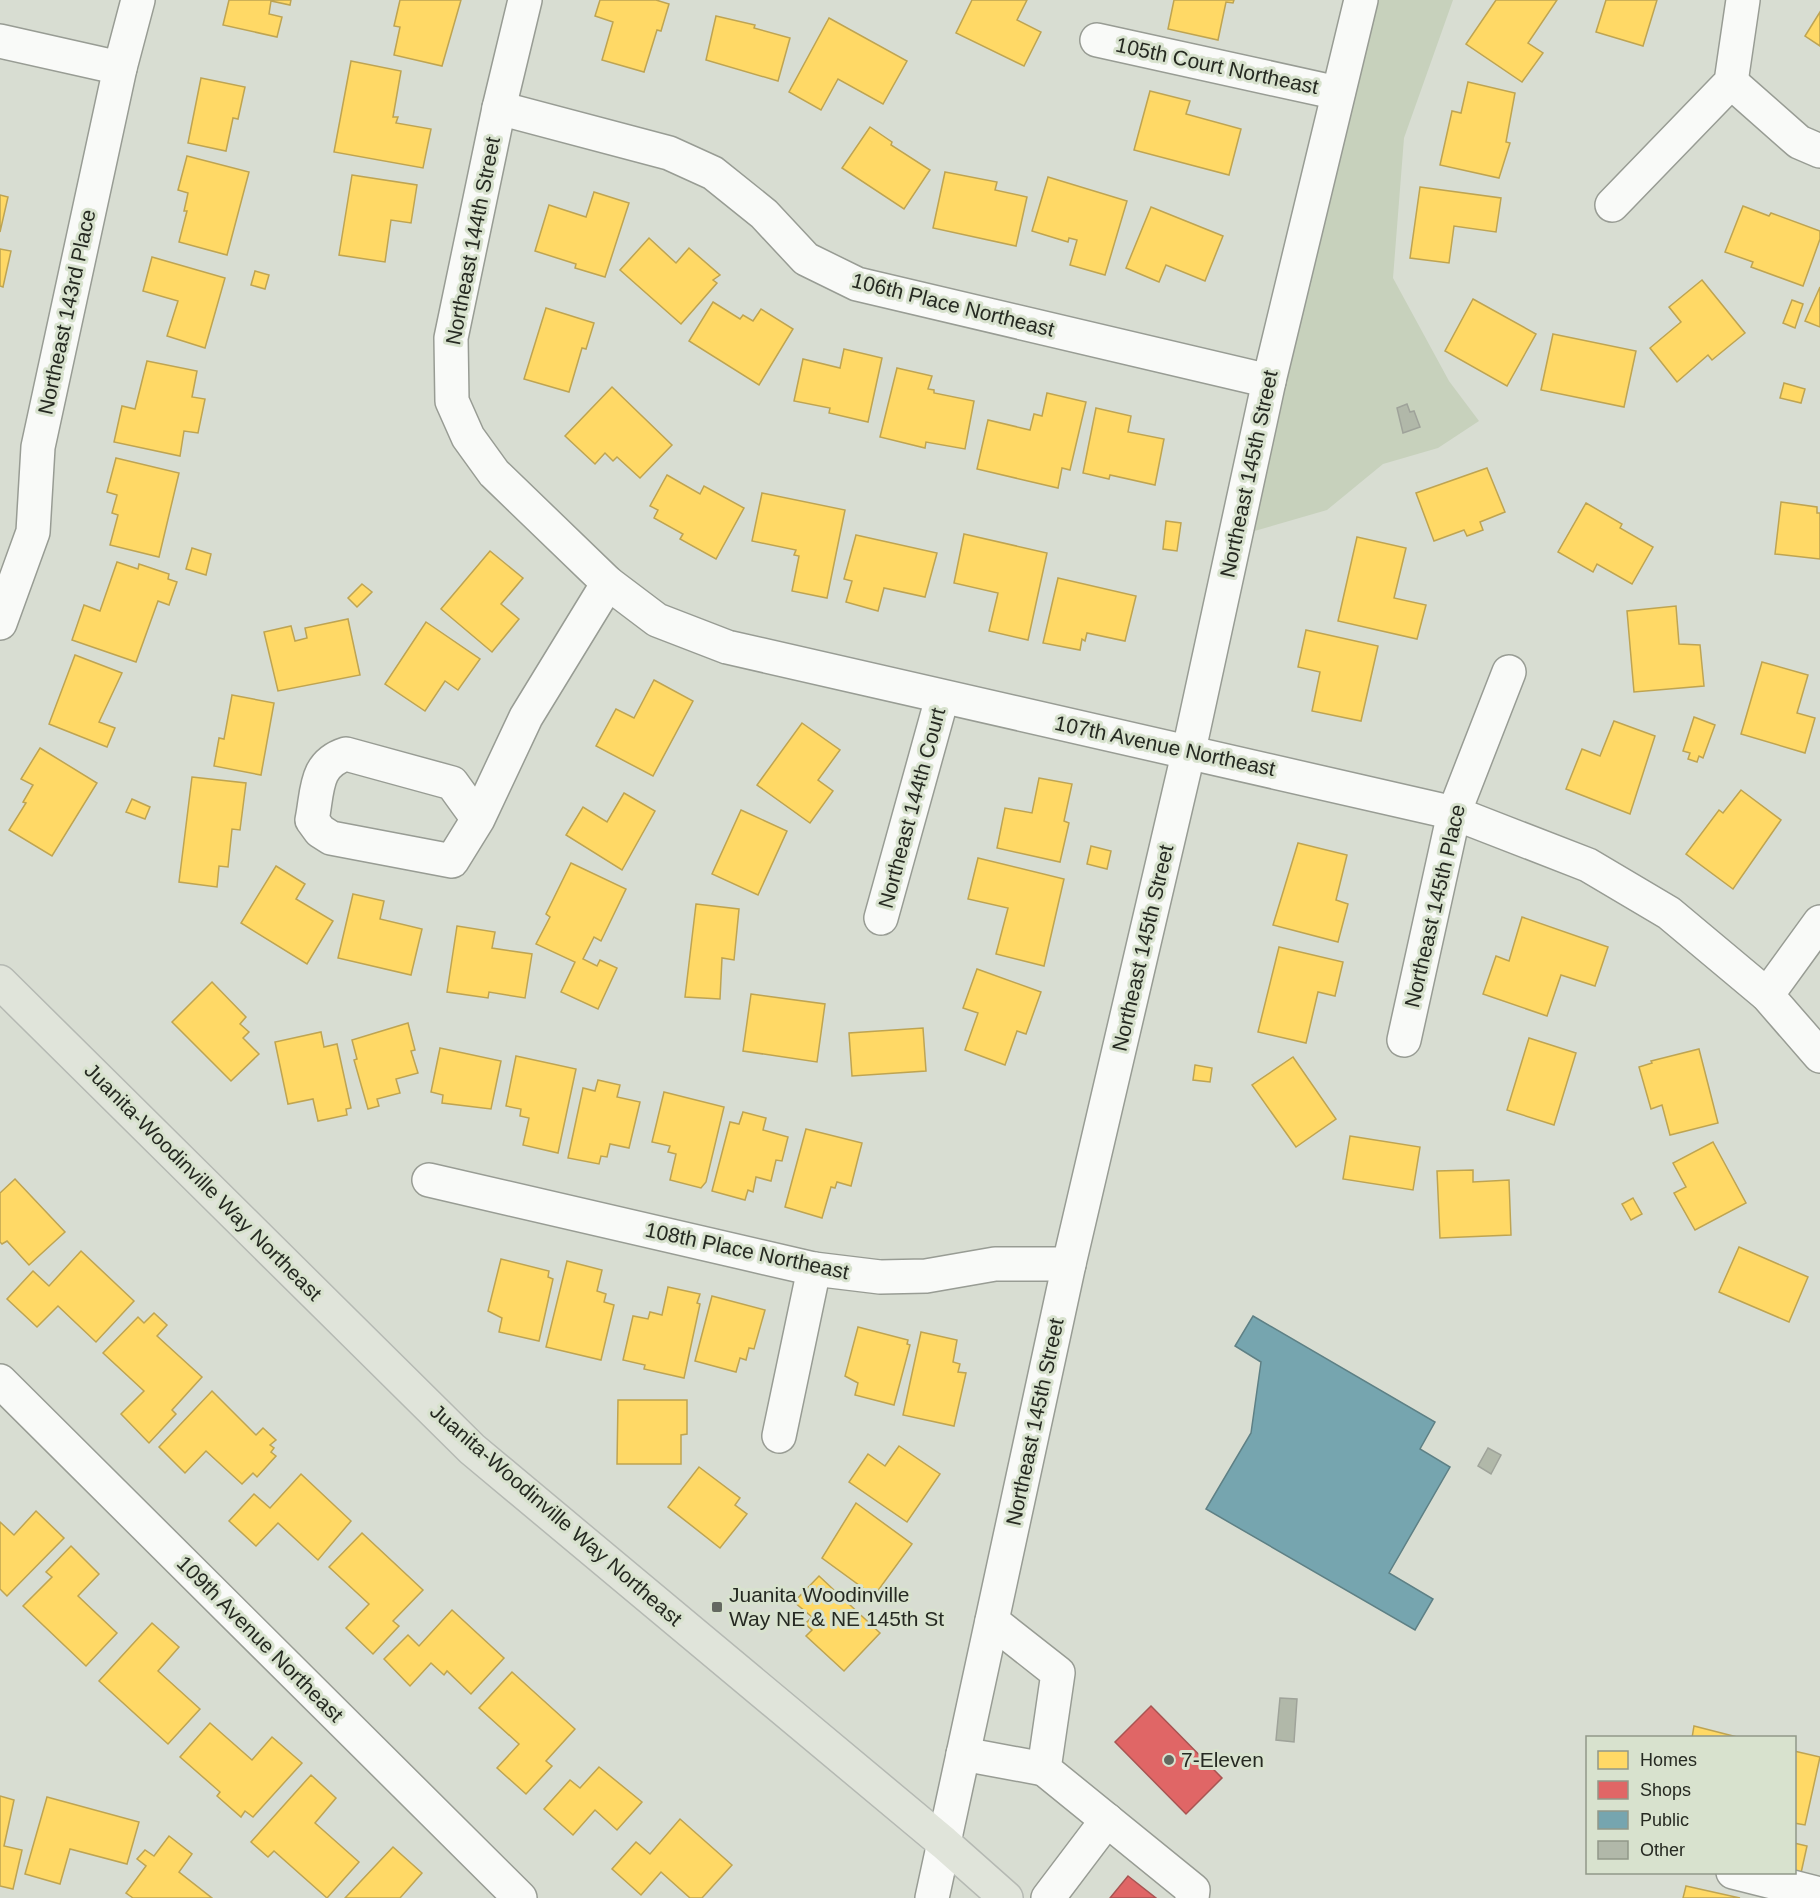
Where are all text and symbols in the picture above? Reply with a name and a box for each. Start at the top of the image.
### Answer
street label: 105th Court Northeast [1114,33,1321,98]
street label: Northeast 144th Street [441,135,504,347]
street label: Northeast 143rd Place [34,207,99,416]
street label: 106th Place Northeast [850,268,1057,341]
street label: Northeast 145th Street [1215,368,1282,580]
street label: Northeast 144th Court [874,705,949,911]
street label: 107th Avenue Northeast [1053,711,1278,780]
street label: Northeast 145th Place [1400,802,1469,1010]
street label: Northeast 145th Street [1108,842,1178,1053]
street label: Juanita-Woodinville Way Northeast [80,1058,327,1305]
street label: 108th Place Northeast [643,1218,851,1283]
street label: Northeast 145th Street [1001,1316,1068,1528]
street label: Juanita-Woodinville Way Northeast [426,1399,687,1630]
street label: 109th Avenue Northeast [173,1551,348,1726]
place label: Juanita Woodinville Way NE & NE 145th St [729,1583,944,1630]
marker: Juanita Woodinville Way NE & NE 145th St [710,1600,724,1614]
legend [1586,1736,1796,1874]
place label: 7-Eleven [1181,1748,1264,1771]
text: Homes [1640,1750,1697,1770]
marker: 7-Eleven [1162,1753,1176,1767]
text: Shops [1640,1780,1691,1800]
text: Public [1640,1810,1689,1830]
text: Other [1640,1840,1685,1860]

